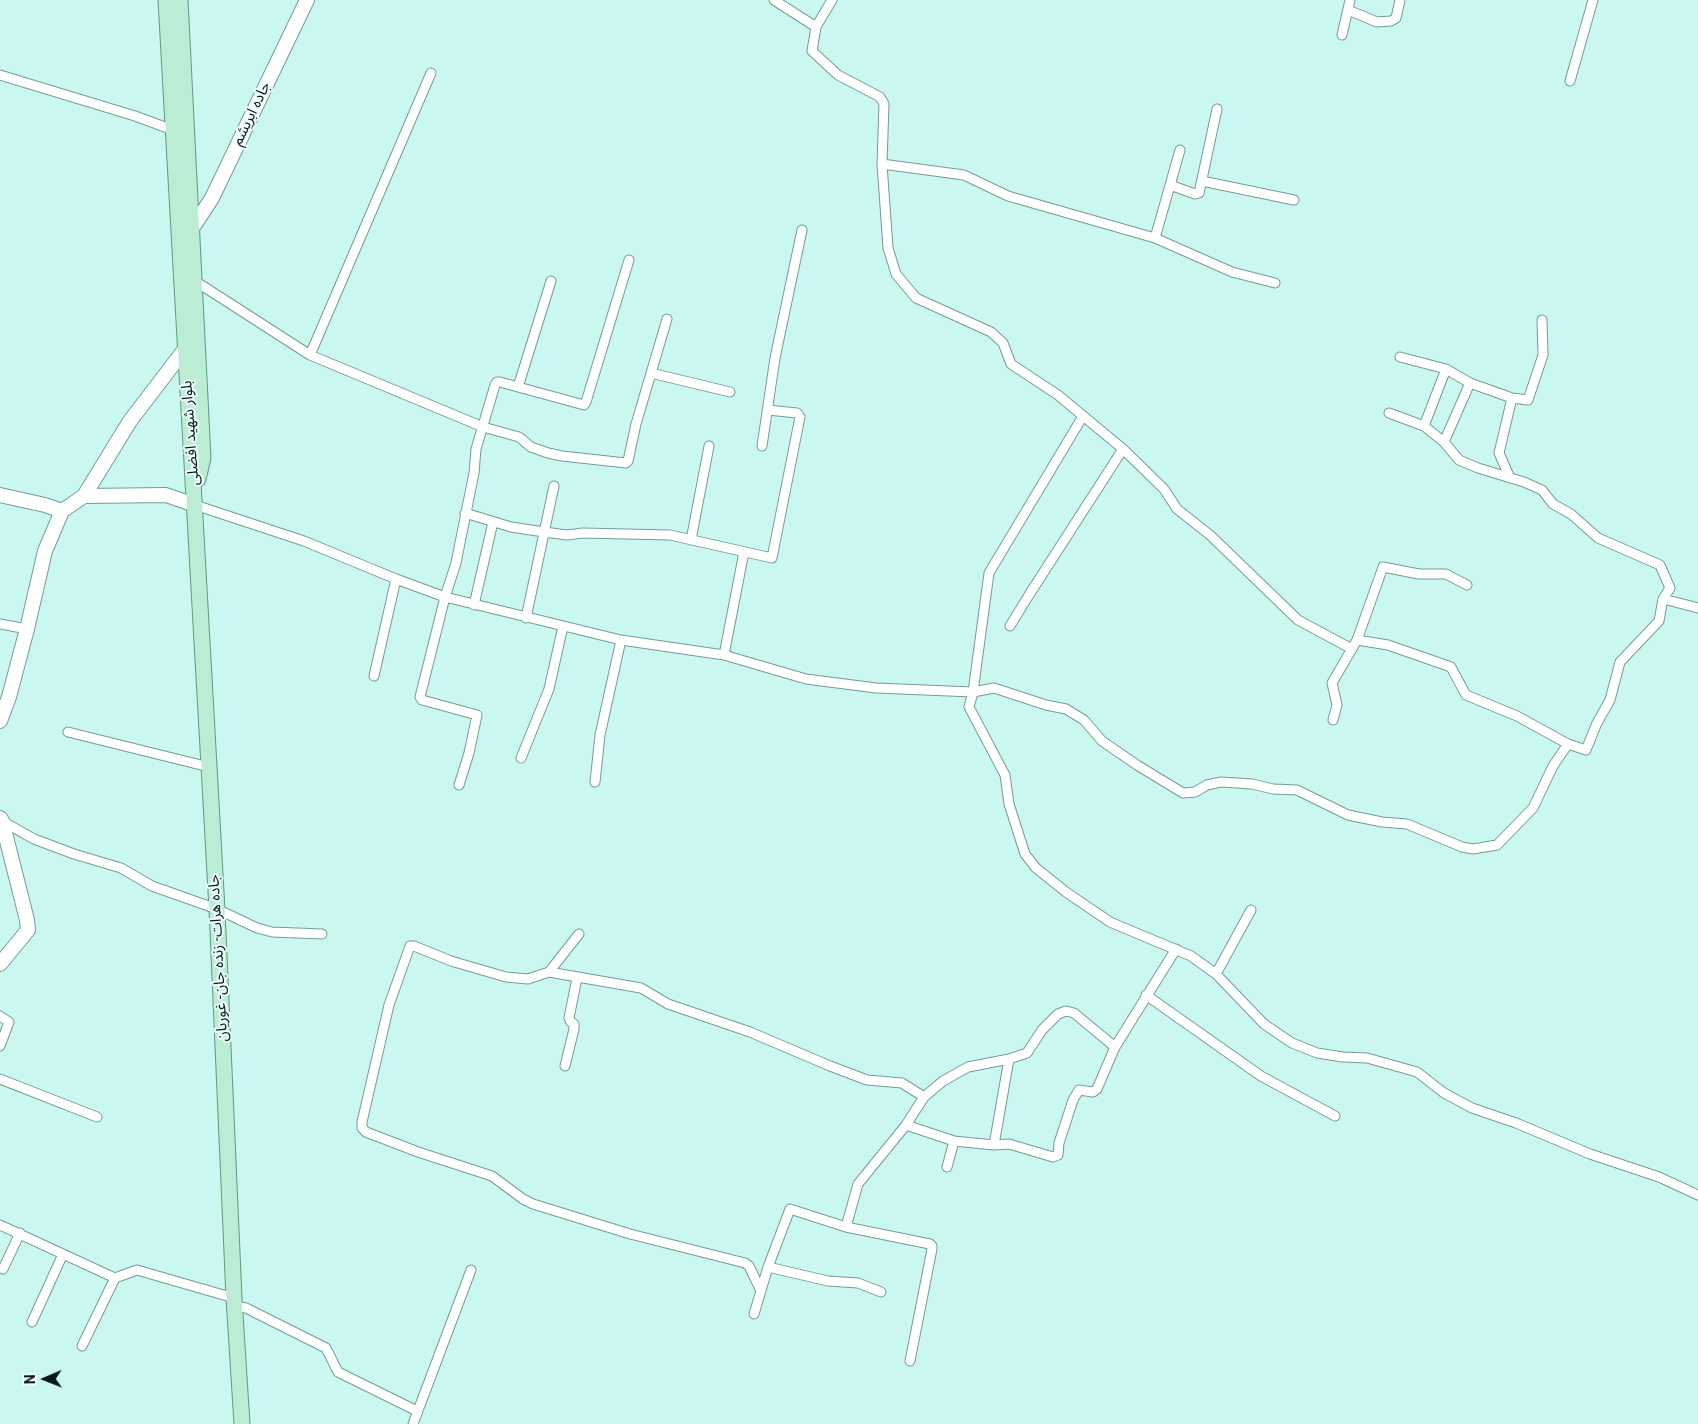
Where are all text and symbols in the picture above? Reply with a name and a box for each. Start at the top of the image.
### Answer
street label: جاده ابریشم [229,79,275,149]
street label: بلوار شهید افضلی [178,380,204,486]
street label: جاده هرات- زنده جان- غوریان [206,874,232,1042]
north arrow [20,1354,70,1404]
text: N [22,1374,38,1384]

